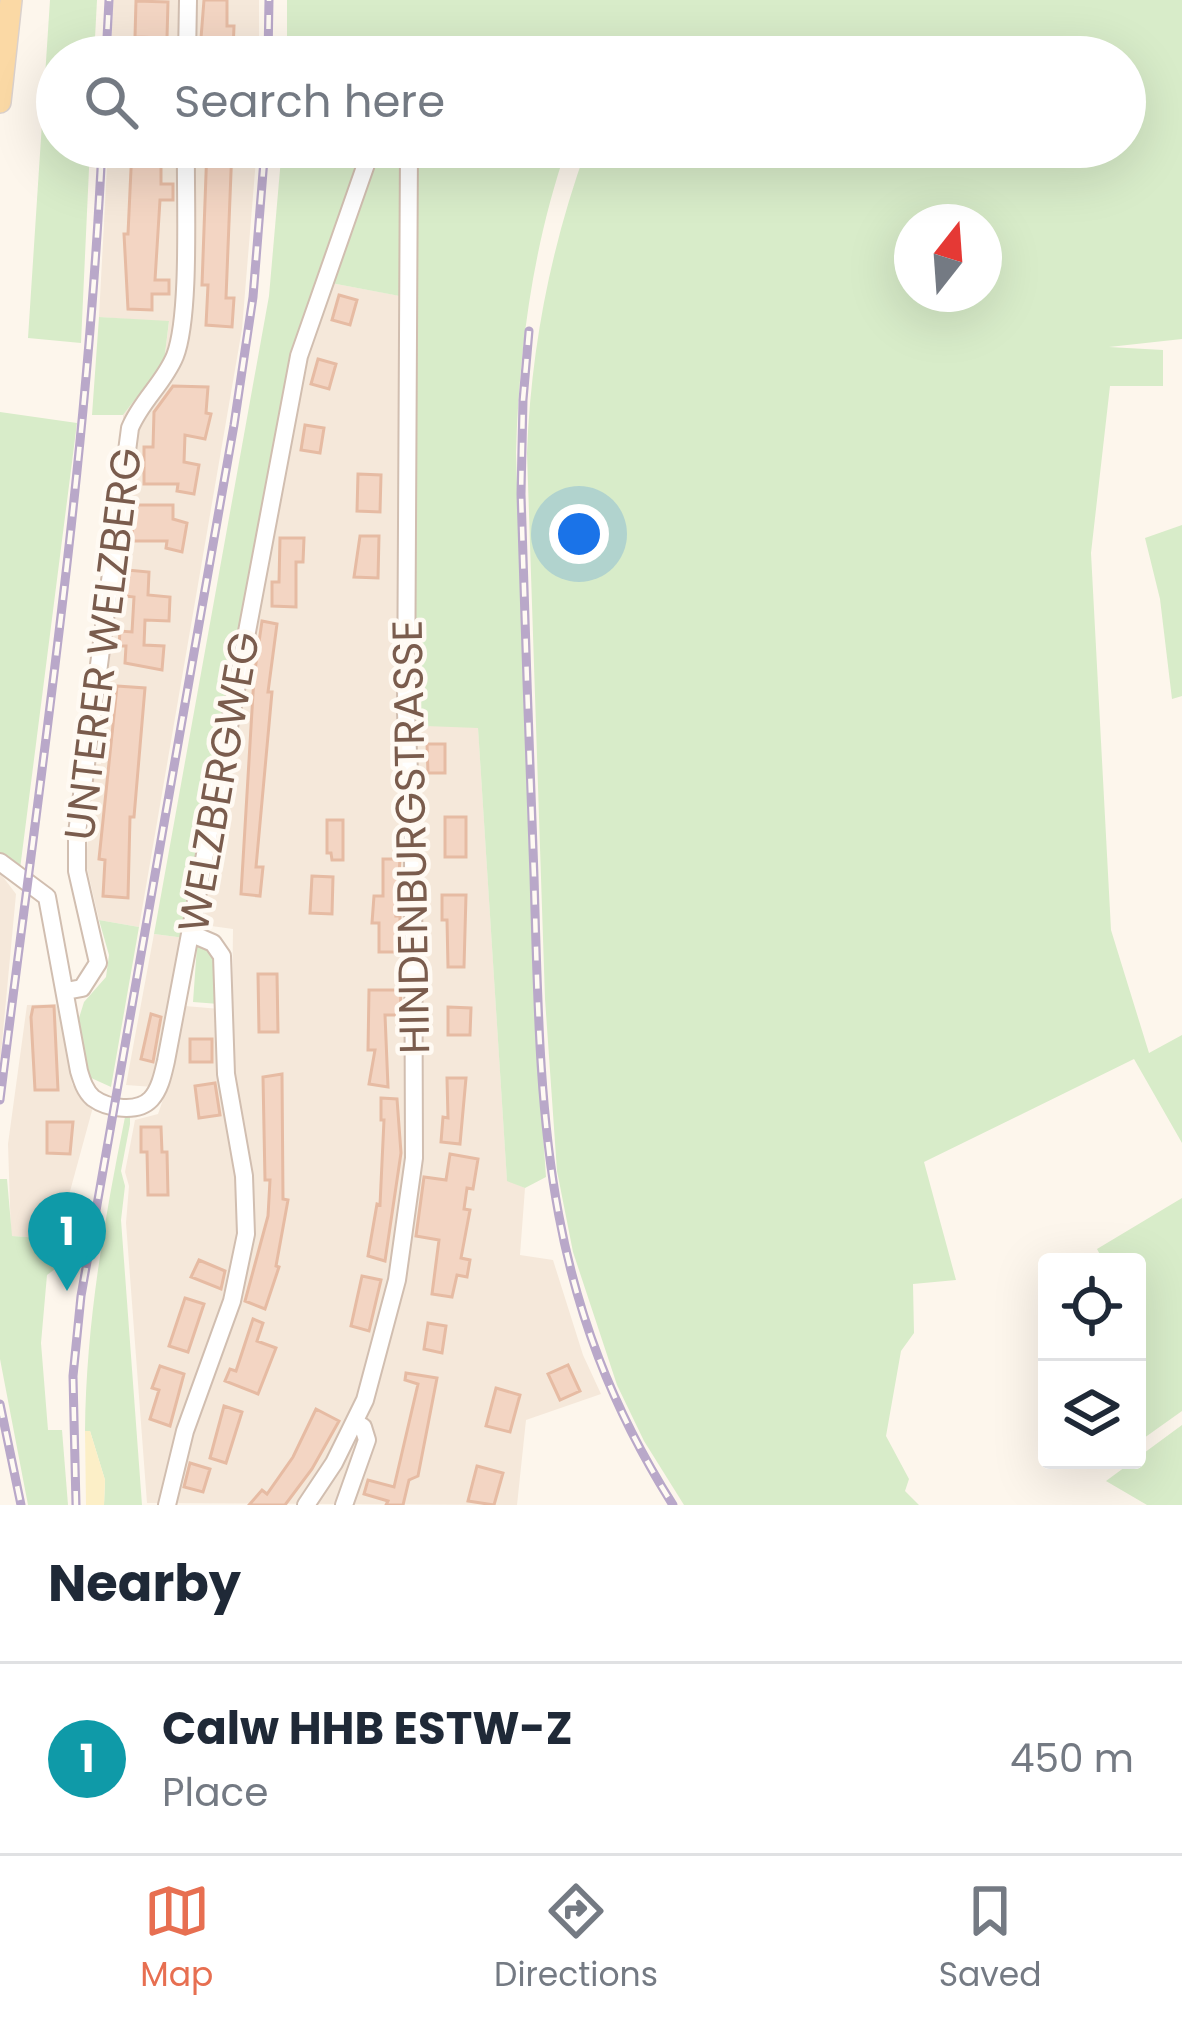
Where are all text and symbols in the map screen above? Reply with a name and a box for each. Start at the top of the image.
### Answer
search box [36,36,1146,168]
icon: search [78,69,144,135]
text: Search here [174,70,445,133]
north arrow [894,204,1002,312]
street label: UNTERER WELZBERG [50,444,156,844]
your location [549,504,609,564]
street label: HINDENBURGSTRASSE [378,619,444,1055]
street label: WELZBERGWEG [164,627,274,937]
pin: 1 [28,1192,106,1291]
map controls [1038,1253,1146,1469]
button: locate [1038,1253,1146,1361]
button: layers [1038,1361,1146,1469]
text: Nearby [48,1547,241,1619]
text: Calw HHB ESTW-Z [162,1697,573,1760]
text: 1 [80,1731,94,1786]
text: 450 m [1010,1731,1134,1786]
text: Place [162,1765,268,1820]
tab: Map [140,1878,213,2000]
tab: Directions [494,1878,658,2000]
tab: Saved [939,1878,1042,2000]

